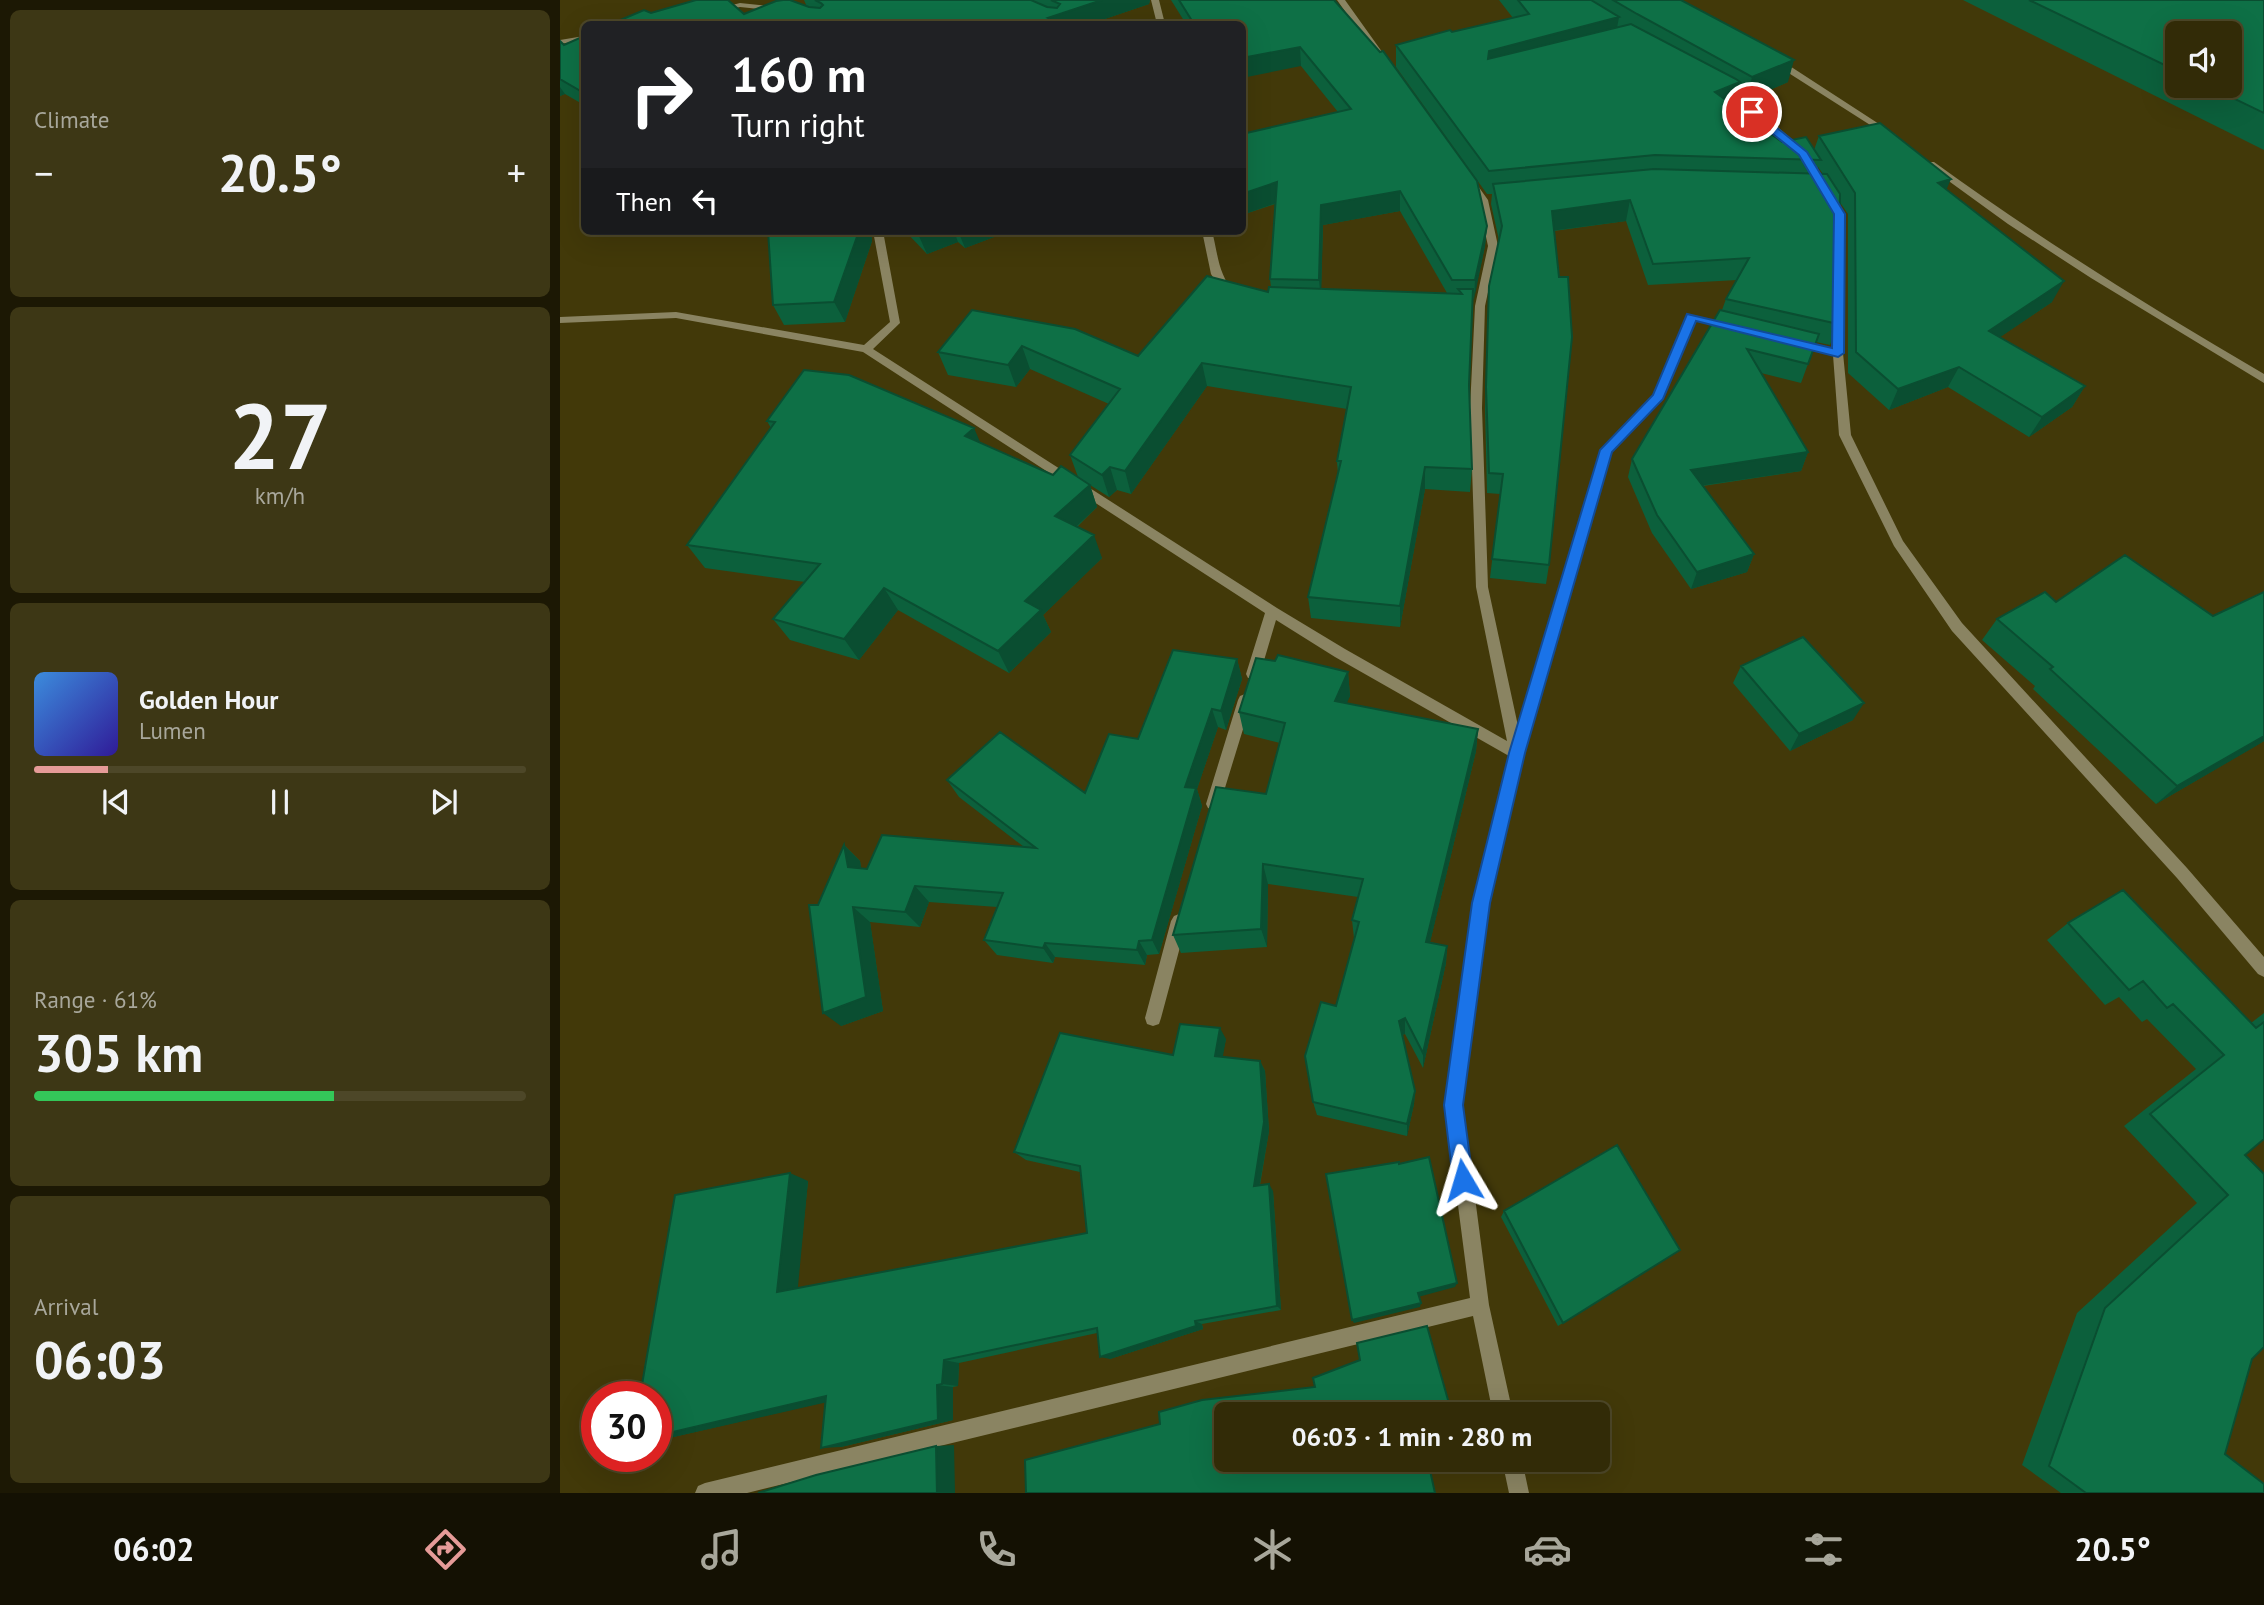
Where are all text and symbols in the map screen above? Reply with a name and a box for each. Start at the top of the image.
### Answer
map controls [2165,21,2242,98]
button: sound [2165,21,2242,98]
text: 160 m [731,42,866,106]
icon: right [616,49,707,140]
pin [1722,82,1782,142]
icon: arrive [1733,93,1771,131]
text: Turn right [731,104,865,146]
text: Climate [34,105,109,134]
text: 20.5° [218,139,342,206]
text: − [34,148,53,197]
text: + [507,148,526,197]
icon: left [686,182,724,220]
text: Then [616,185,672,218]
text: 27 [228,376,332,494]
text: km/h [255,481,305,510]
text: Golden Hour [139,683,278,716]
text: Lumen [139,716,206,745]
icon: previous [97,783,135,821]
icon: pause [261,783,299,821]
icon: next [425,783,463,821]
text: Range · 61% [34,985,157,1014]
text: 305 km [34,1019,203,1086]
position arrow [1426,1143,1500,1217]
text: Arrival [34,1292,98,1321]
text: 06:03 [34,1326,166,1393]
speed limit sign: 30 [581,1381,672,1472]
text: 06:03 · 1 min · 280 m [1292,1420,1532,1453]
icon: directions [421,1525,470,1574]
icon: music [697,1525,746,1574]
icon: phone [972,1525,1021,1574]
icon: climate [1248,1525,1297,1574]
icon: car [1523,1525,1572,1574]
icon: filters [1799,1525,1848,1574]
text: 06:02 [113,1528,194,1570]
text: 20.5° [2074,1528,2151,1570]

